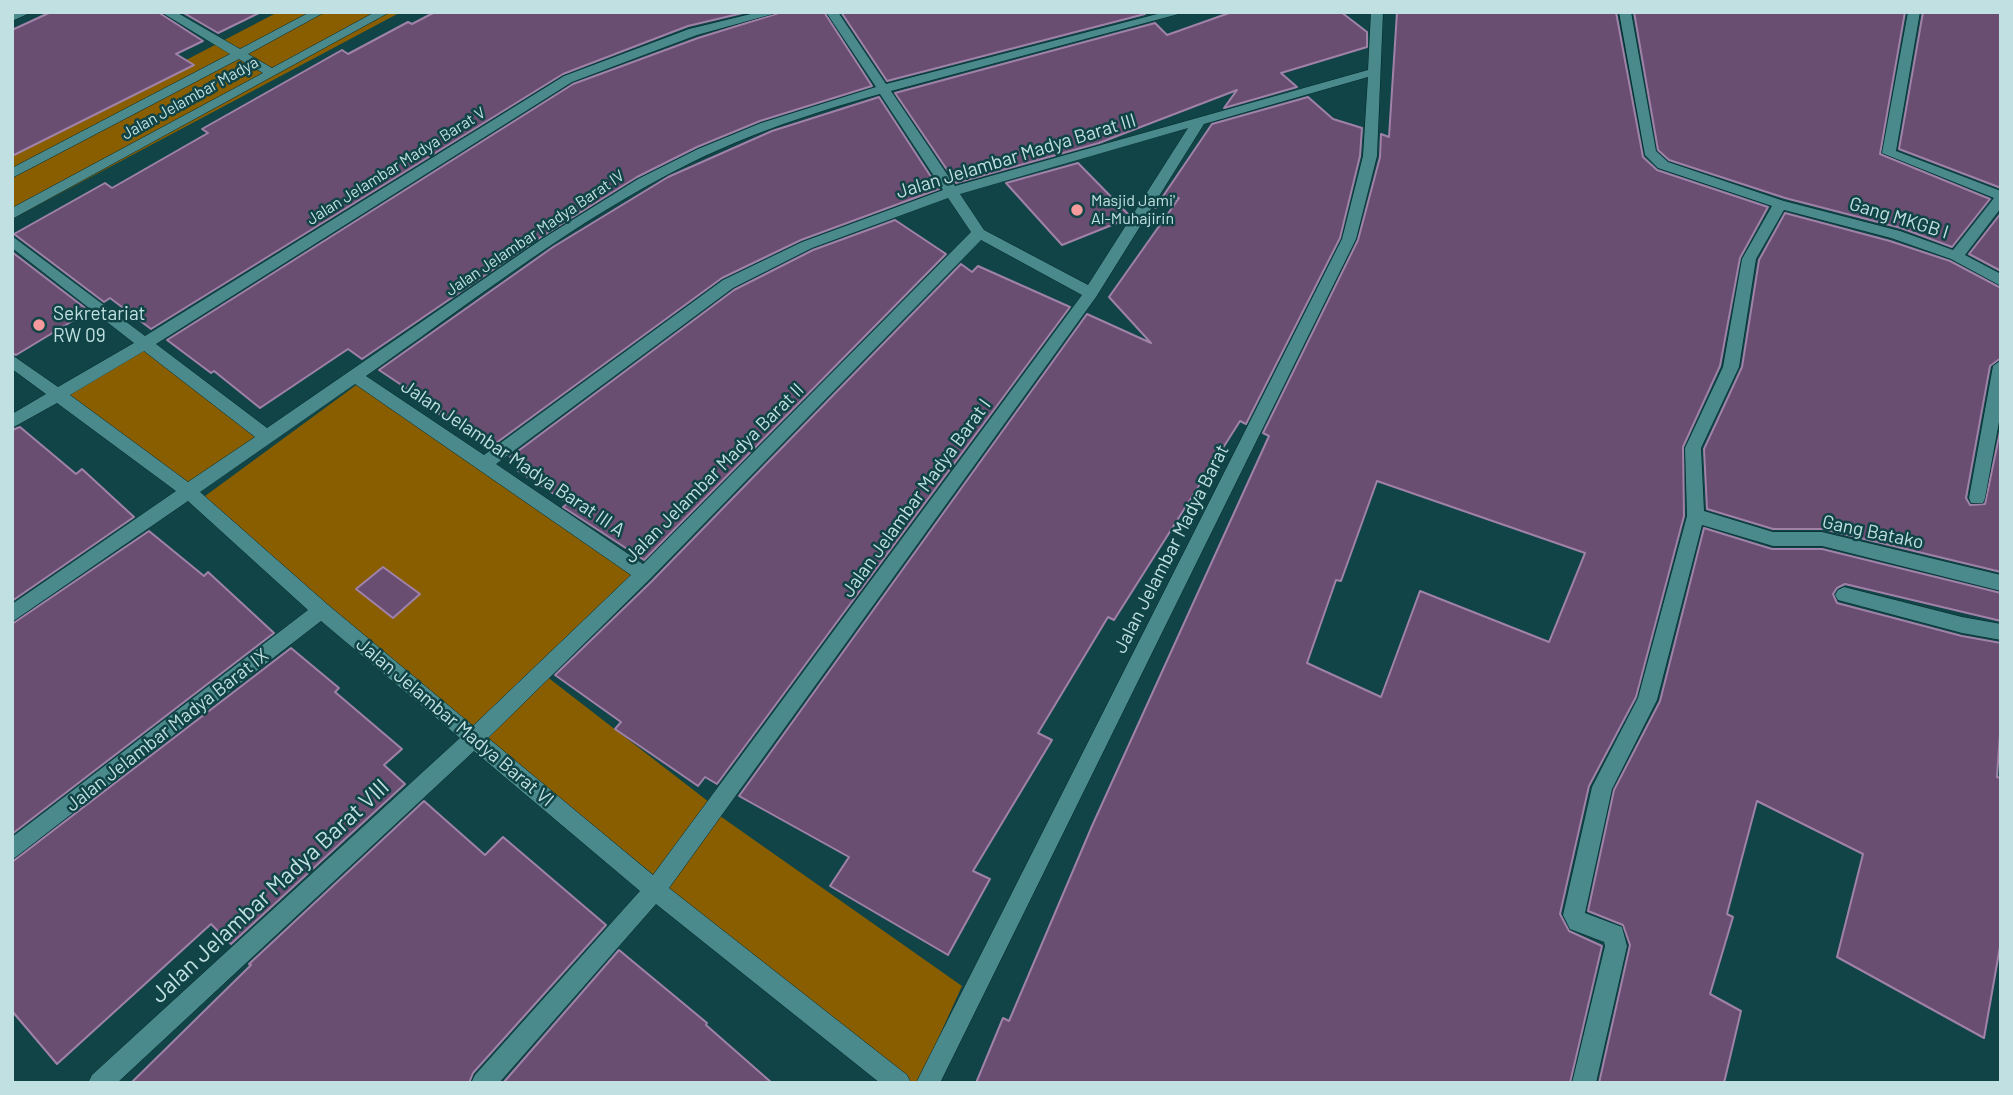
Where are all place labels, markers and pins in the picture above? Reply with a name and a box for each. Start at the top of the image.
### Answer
place label: Masjid Jami' Al-Muhajirin [1091,191,1175,229]
marker: Masjid Jami' Al-Muhajirin [1069,202,1085,218]
place label: Sekretariat RW 09 [53,303,145,347]
marker: Sekretariat RW 09 [31,317,47,333]

